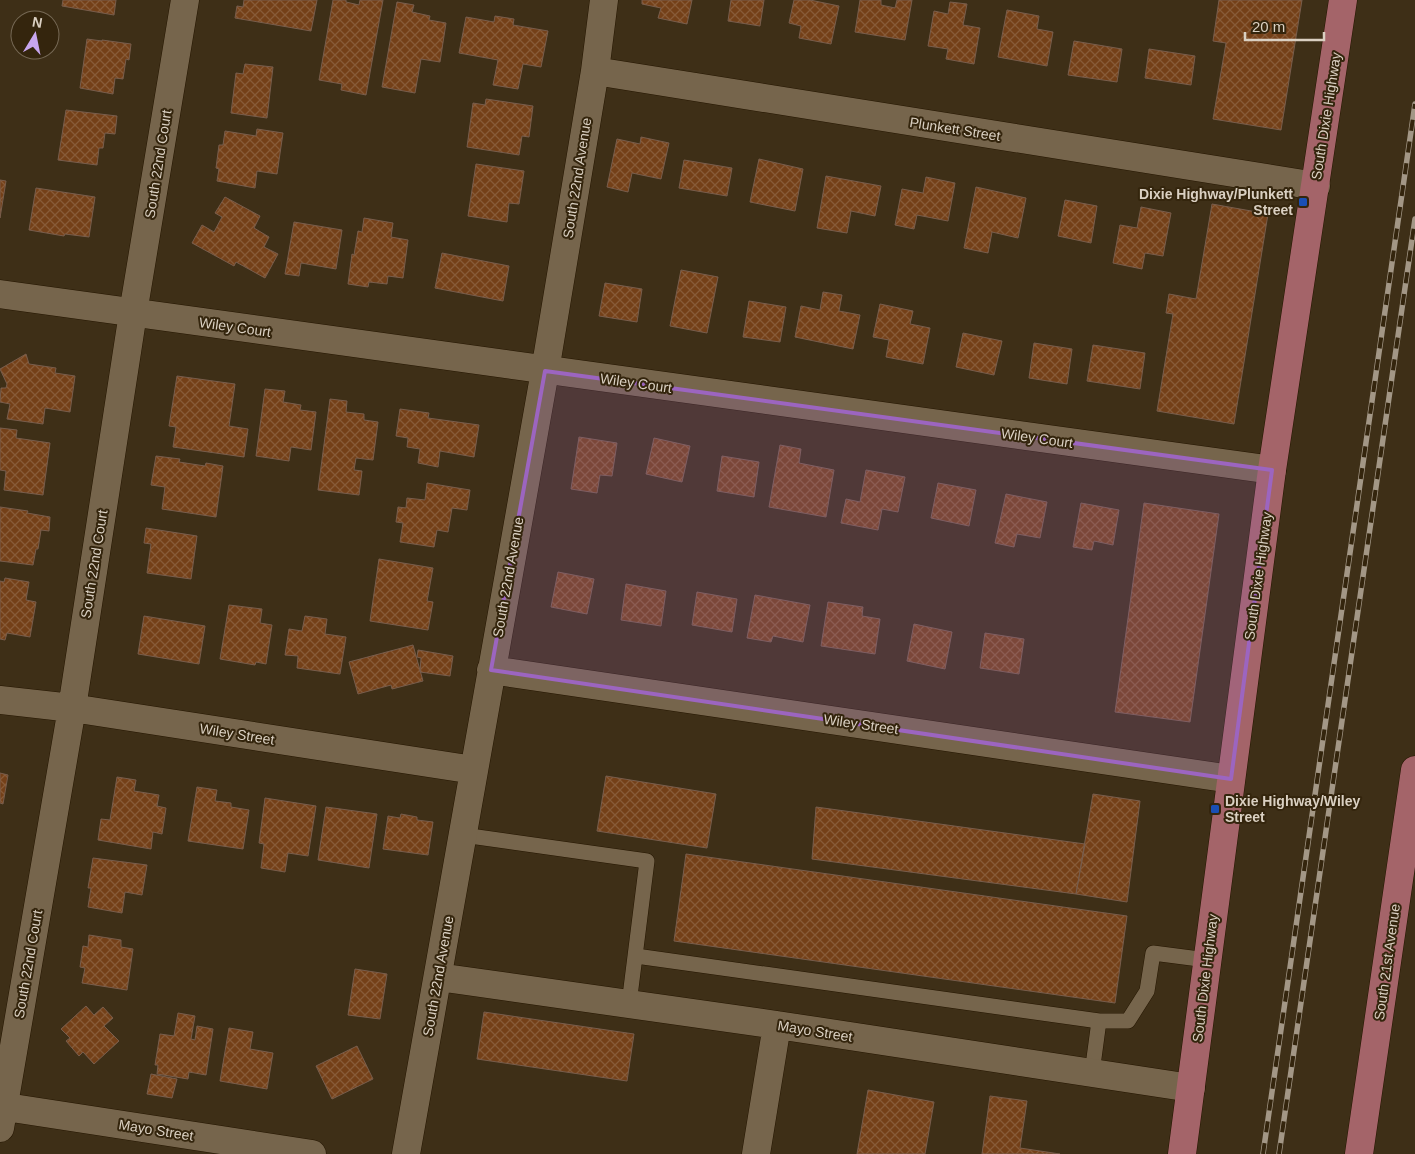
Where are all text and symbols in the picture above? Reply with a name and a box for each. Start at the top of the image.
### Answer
north arrow [10,10,60,60]
scale bar [1245,10,1324,42]
text: N [31,13,44,31]
text: 20 m [1252,18,1285,35]
street label: South Dixie Highway [1308,51,1344,181]
street label: South 22nd Court [142,108,175,219]
street label: Plunkett Street [908,114,1002,144]
street label: South 22nd Avenue [560,116,594,239]
place label: Dixie Highway/Plunkett Street [1139,186,1293,218]
marker: Dixie Highway/Plunkett Street [1297,196,1309,208]
street label: Wiley Court [198,314,272,340]
street label: Wiley Court [599,370,673,396]
street label: Wiley Court [1000,425,1074,451]
street label: South 22nd Court [78,508,111,619]
street label: South Dixie Highway [1241,511,1275,641]
street label: South 22nd Avenue [490,515,527,638]
street label: Wiley Street [823,711,900,737]
street label: Wiley Street [198,720,276,748]
place label: Dixie Highway/Wiley Street [1225,793,1360,825]
marker: Dixie Highway/Wiley Street [1209,803,1221,815]
street label: South 21st Avenue [1371,903,1403,1021]
street label: South 22nd Court [11,908,45,1019]
street label: South Dixie Highway [1189,913,1221,1043]
street label: South 22nd Avenue [420,914,457,1037]
street label: Mayo Street [776,1017,854,1045]
street label: Mayo Street [117,1116,195,1144]

